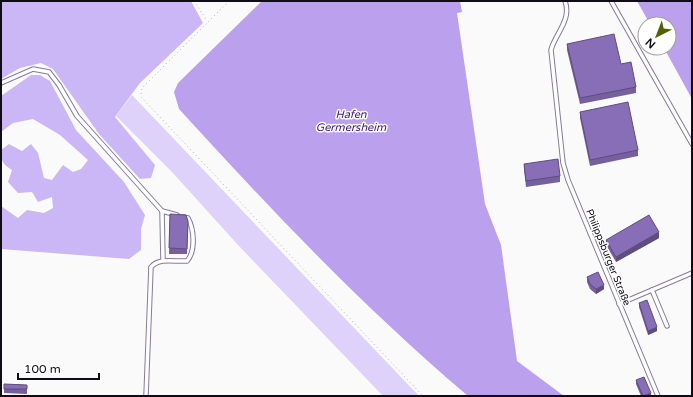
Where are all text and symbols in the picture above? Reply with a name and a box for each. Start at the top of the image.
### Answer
north arrow [637,16,677,56]
text: N [643,35,658,51]
water label: Hafen Germersheim [316,108,387,134]
street label: Philippsburger Straße [583,207,633,308]
scale bar [18,355,99,381]
text: 100 m [24,362,61,376]

